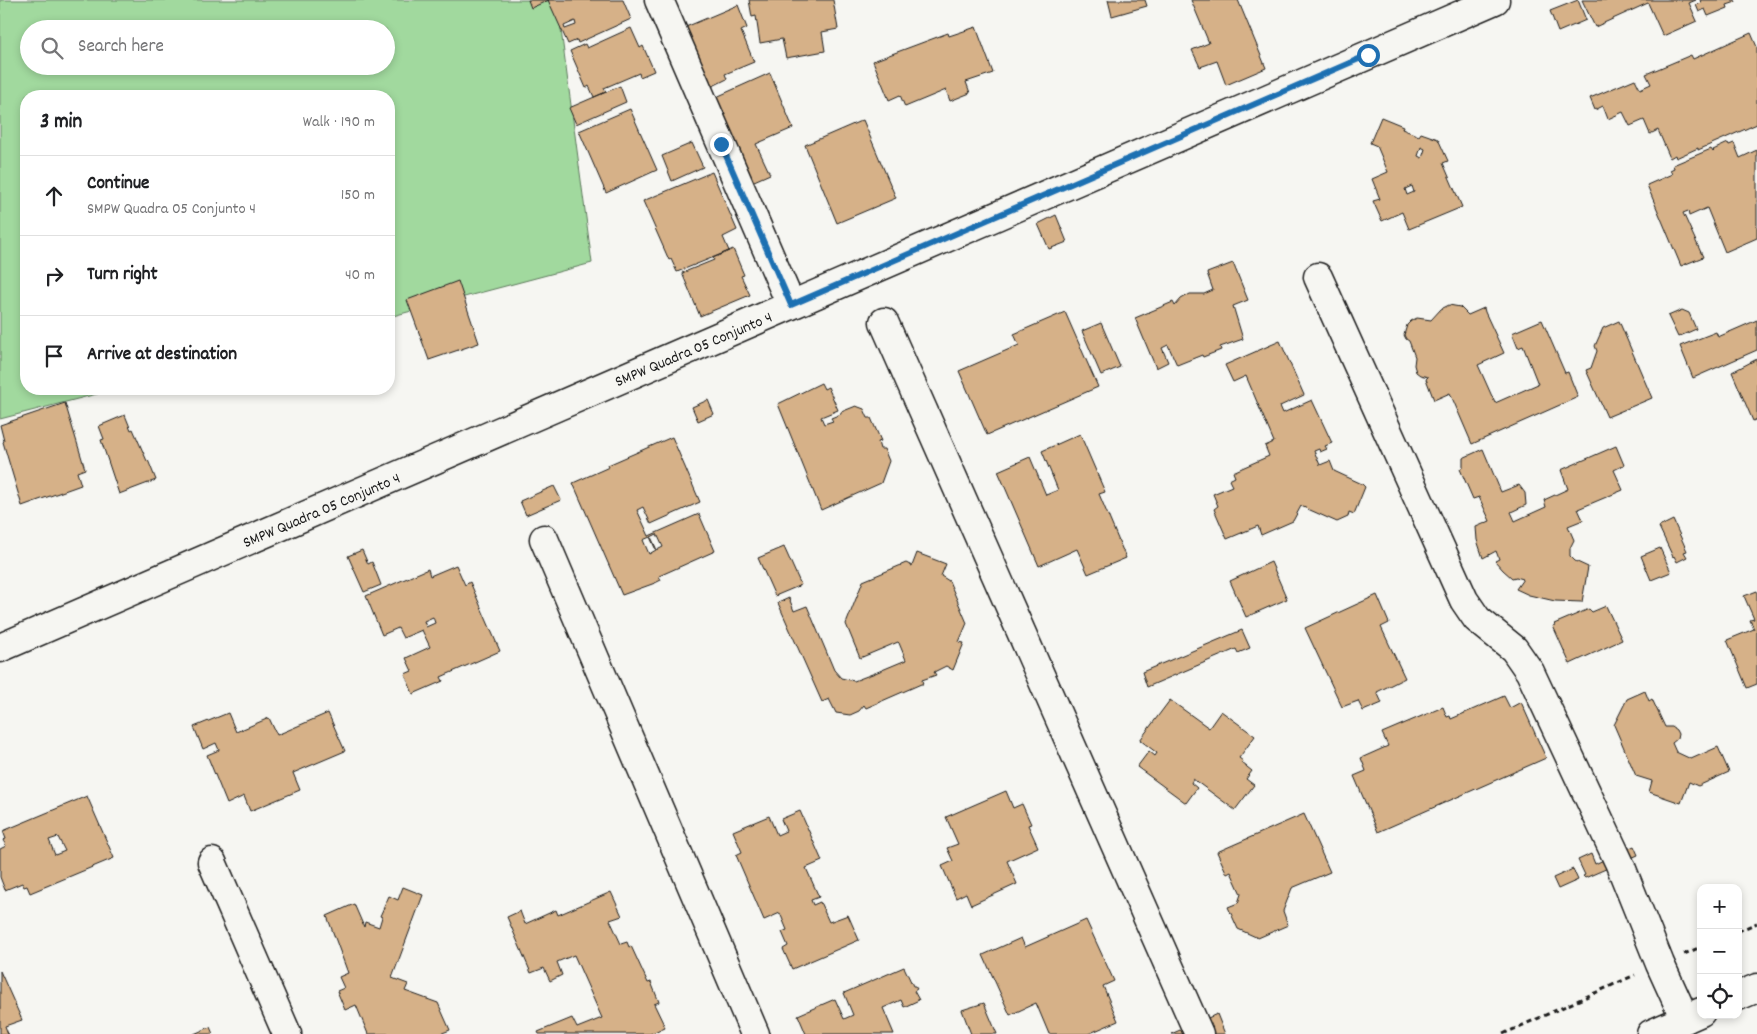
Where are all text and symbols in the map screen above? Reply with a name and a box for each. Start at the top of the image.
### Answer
search box [20,20,395,75]
icon: search [38,34,66,62]
text: Search here [78,34,164,61]
route start [1357,44,1380,67]
text: 3 min [40,108,82,138]
text: Walk · 190 m [303,111,375,134]
route end [710,133,733,156]
text: Continue [87,171,149,198]
icon: ahead [40,182,68,210]
text: 150 m [341,184,375,207]
text: SMPW Quadra 05 Conjunto 4 [87,198,256,221]
icon: right [40,262,68,290]
text: Turn right [87,262,158,289]
text: 40 m [345,264,375,287]
street label: SMPW Quadra 05 Conjunto 4 [612,307,776,394]
icon: arrive [40,342,68,370]
text: Arrive at destination [87,342,237,369]
street label: SMPW Quadra 05 Conjunto 4 [240,468,404,555]
map controls [1697,884,1742,1019]
button: + [1697,884,1742,929]
button: − [1697,929,1742,974]
button: locate [1697,974,1742,1019]

